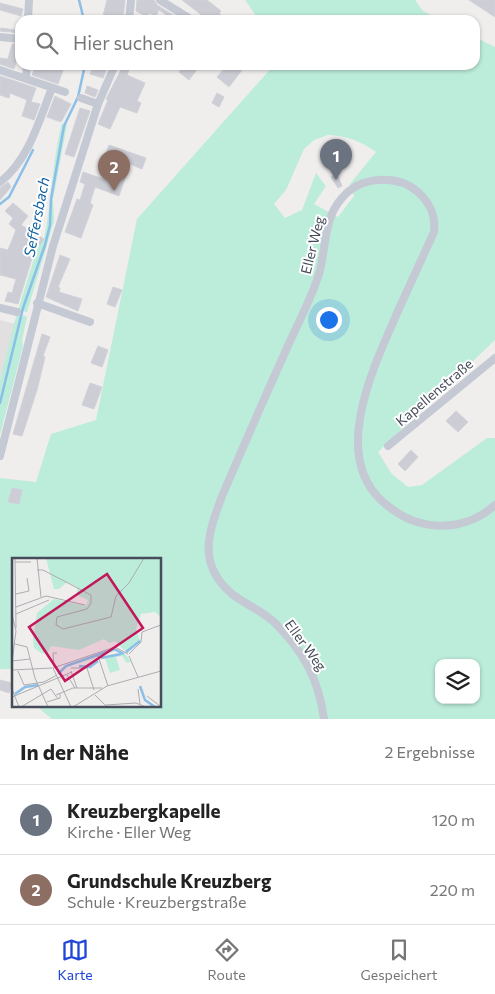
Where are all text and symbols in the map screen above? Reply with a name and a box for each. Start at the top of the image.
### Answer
search box [15,15,480,70]
icon: search [33,29,61,57]
text: Hier suchen [73,31,174,54]
pin: 1 [320,139,352,180]
pin: 2 [98,150,130,191]
water label: Seffersbach [19,176,53,258]
street label: Eller Weg [297,214,328,276]
your location [316,307,342,333]
street label: Kapellenstraße [392,355,476,429]
inset map [12,558,161,706]
street label: Eller Weg [282,616,331,674]
map controls [435,659,480,704]
button: layers [435,659,480,704]
text: In der Nähe [20,739,129,764]
text: 2 Ergebnisse [385,742,475,761]
text: Kreuzbergkapelle [67,799,221,822]
text: 1 [32,810,40,829]
text: 120 m [432,810,475,829]
text: Kirche · Eller Weg [67,822,191,841]
text: Grundschule Kreuzberg [67,869,271,892]
text: 2 [31,880,41,899]
text: 220 m [430,880,475,899]
text: Schule · Kreuzbergstraße [67,892,247,911]
tab: Karte [57,936,93,983]
tab: Route [208,936,246,983]
tab: Gespeichert [361,936,438,983]

